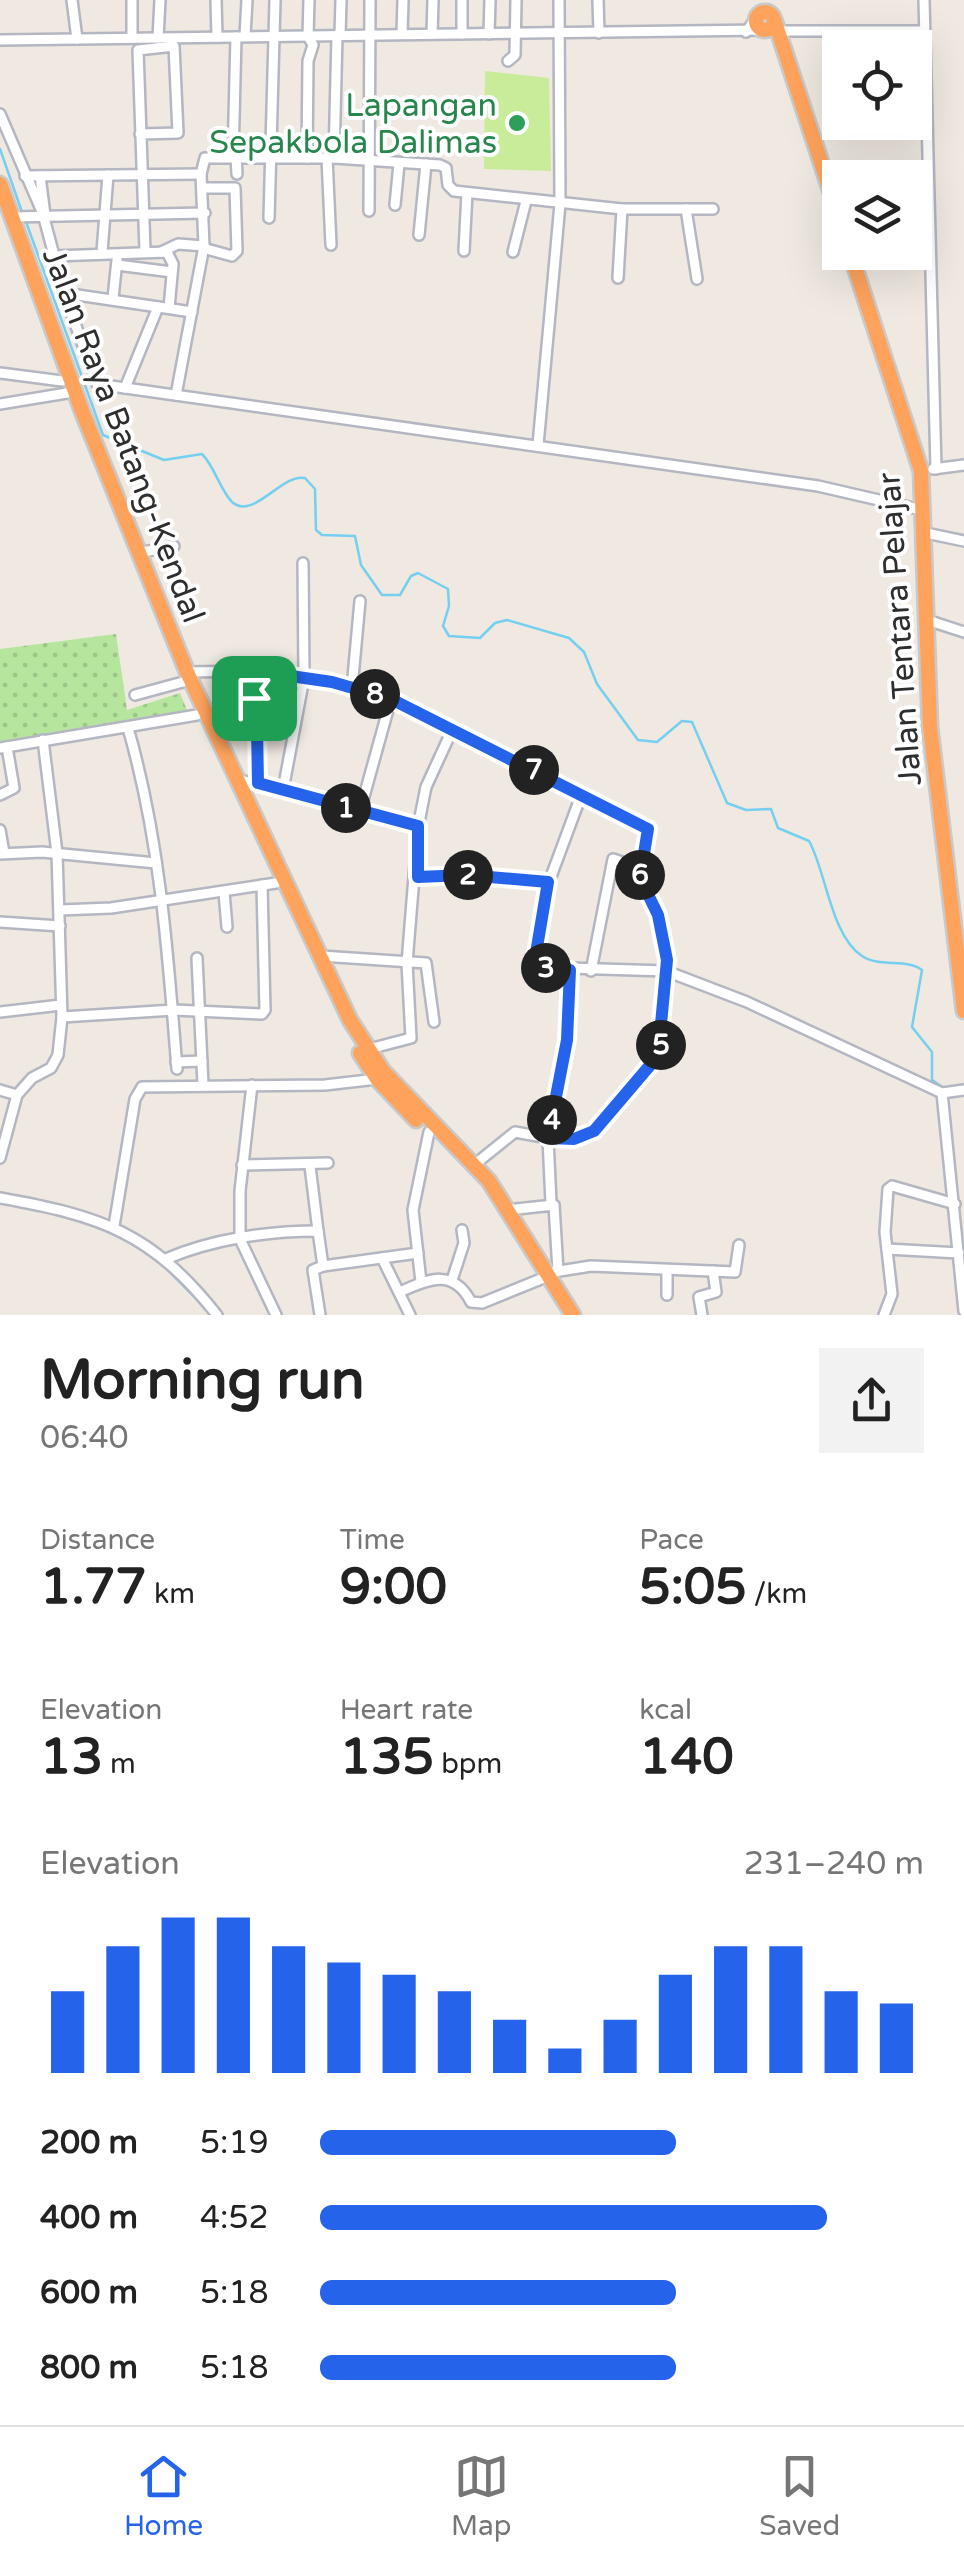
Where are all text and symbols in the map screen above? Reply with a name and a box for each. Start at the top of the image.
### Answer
map controls [822,30,932,270]
button: locate [822,30,932,140]
place label: Lapangan Sepakbola Dalimas [209,87,497,162]
marker: Lapangan Sepakbola Dalimas [506,112,528,134]
button: layers [822,160,932,270]
street label: Jalan Raya Batang-Kendal [34,243,212,628]
street label: Jalan Tentara Pelajar [870,470,930,787]
pin [212,656,297,741]
pin: 8 [350,669,400,719]
icon: arrive [227,671,282,726]
text: 8 [366,677,384,711]
pin: 7 [509,745,559,795]
text: 7 [525,753,543,787]
pin: 1 [321,783,371,833]
text: 1 [337,791,355,825]
pin: 2 [443,850,493,900]
pin: 6 [615,850,665,900]
text: 2 [459,858,477,892]
text: 6 [631,858,649,892]
pin: 3 [521,943,571,993]
text: 3 [537,951,555,985]
pin: 5 [636,1020,686,1070]
text: 5 [652,1028,670,1062]
pin: 4 [527,1095,577,1145]
text: 4 [543,1103,561,1137]
text: Morning run [40,1348,365,1414]
button: share [819,1348,924,1453]
text: 06:40 [40,1419,129,1457]
text: Distance [40,1523,155,1557]
text: Time [340,1523,405,1557]
text: Pace [639,1523,704,1557]
text: 1.77 [40,1557,147,1617]
text: 9:00 [340,1557,447,1617]
text: 5:05 [639,1557,747,1617]
text: km [147,1577,195,1611]
text: /km [747,1577,807,1611]
text: Elevation [40,1693,162,1727]
text: Heart rate [340,1693,473,1727]
text: kcal [639,1693,692,1727]
text: 13 [40,1727,103,1787]
text: 135 [340,1727,434,1787]
text: 140 [639,1727,734,1787]
text: m [103,1747,136,1781]
text: bpm [434,1747,502,1781]
text: Elevation [40,1845,180,1883]
text: 231–240 m [744,1845,924,1883]
text: 200 m [40,2124,138,2162]
text: 5:19 [200,2124,269,2162]
text: 400 m [40,2199,138,2237]
text: 4:52 [200,2199,269,2237]
text: 600 m [40,2274,138,2312]
text: 5:18 [200,2274,269,2312]
text: 800 m [40,2349,138,2387]
text: 5:18 [200,2349,269,2387]
tab: Home [124,2449,203,2543]
tab: Map [451,2449,511,2543]
tab: Saved [759,2449,840,2543]

